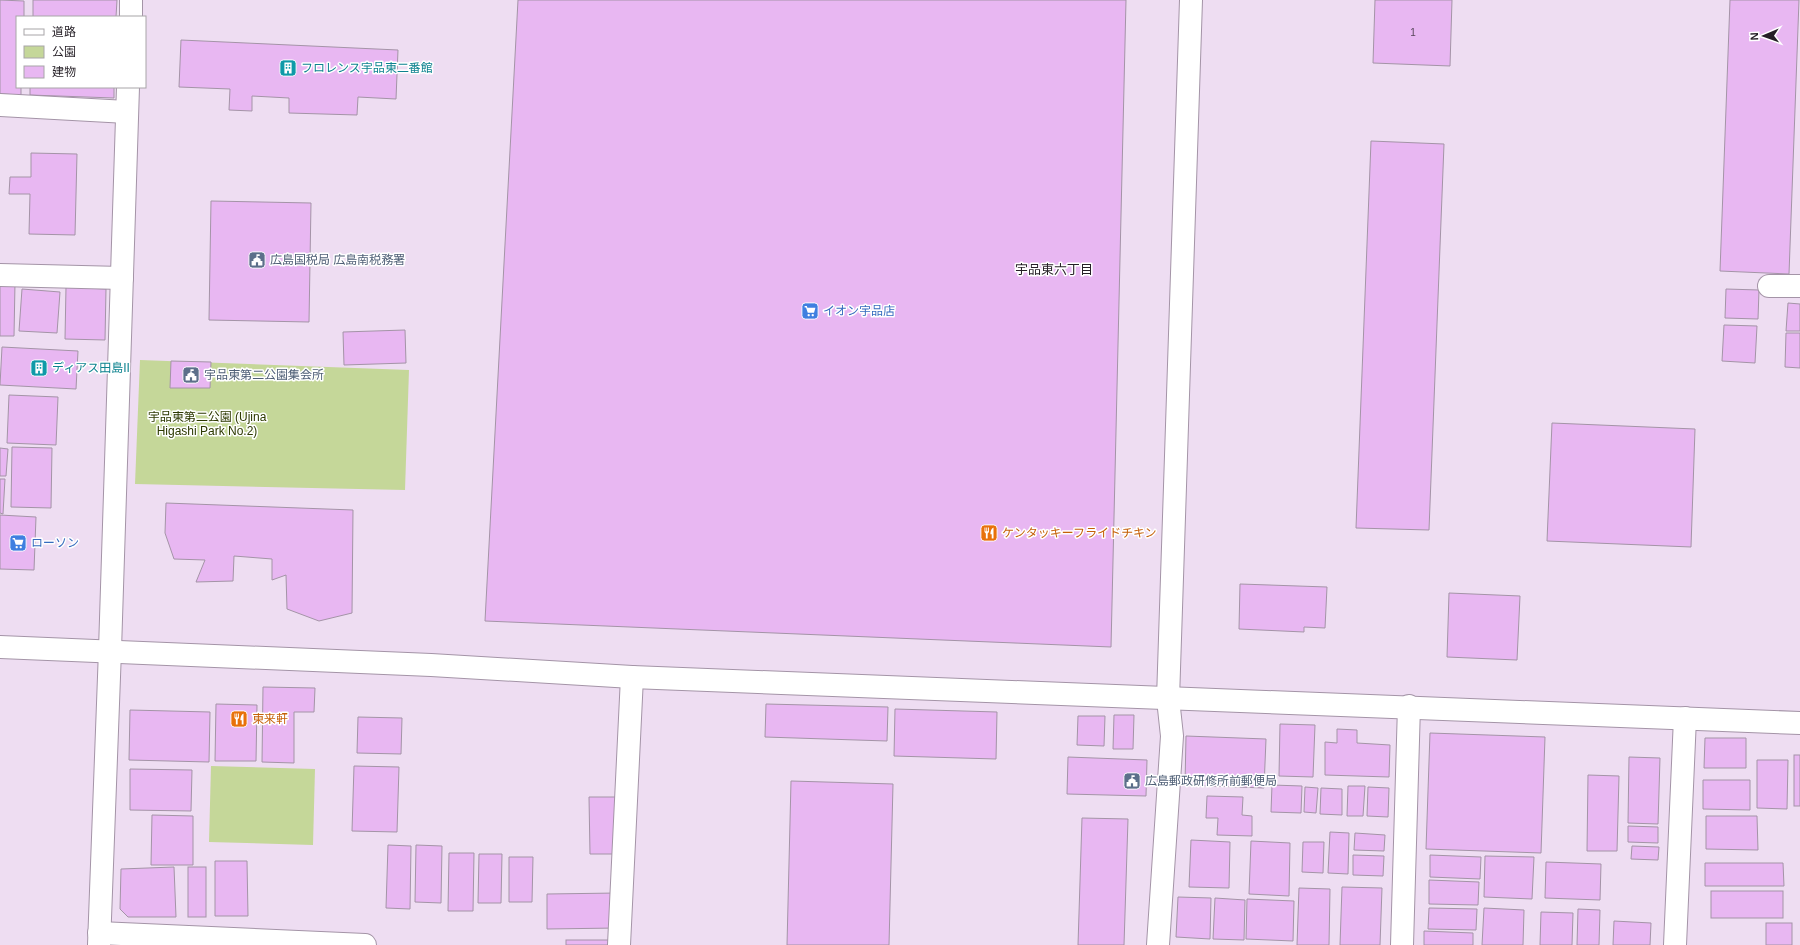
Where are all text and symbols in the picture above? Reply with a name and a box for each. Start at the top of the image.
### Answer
legend [16,16,146,88]
north arrow [1744,16,1784,56]
text: 道路 [52,25,76,39]
house number: 1 [1410,27,1416,38]
text: N [1748,32,1760,41]
text: 公園 [52,45,76,59]
building icon: フロレンス宇品東二番館 [278,58,298,78]
place label: フロレンス宇品東二番館 [301,61,433,75]
text: 建物 [52,65,76,79]
public building icon: 広島国税局 広島南税務署 [247,250,267,270]
place label: 広島国税局 広島南税務署 [270,253,405,267]
district label: 宇品東六丁目 [1015,262,1093,277]
supermarket icon: イオン宇品店 [800,301,820,321]
place label: イオン宇品店 [823,304,895,318]
building icon: ディアス田島II [29,358,49,378]
place label: ディアス田島II [52,361,130,375]
public building icon: 宇品東第二公園集会所 [181,365,201,385]
place label: 宇品東第二公園集会所 [204,368,324,382]
park label: 宇品東第二公園 (Ujina Higashi Park No.2) [148,410,267,438]
restaurant icon: ケンタッキーフライドチキン [979,523,999,543]
place label: ケンタッキーフライドチキン [1002,526,1157,540]
supermarket icon: ローソン [8,533,28,553]
place label: ローソン [31,536,79,550]
restaurant icon: 東来軒 [229,709,249,729]
place label: 東来軒 [252,712,288,726]
public building icon: 広島郵政研修所前郵便局 [1122,771,1142,791]
place label: 広島郵政研修所前郵便局 [1145,774,1277,788]

